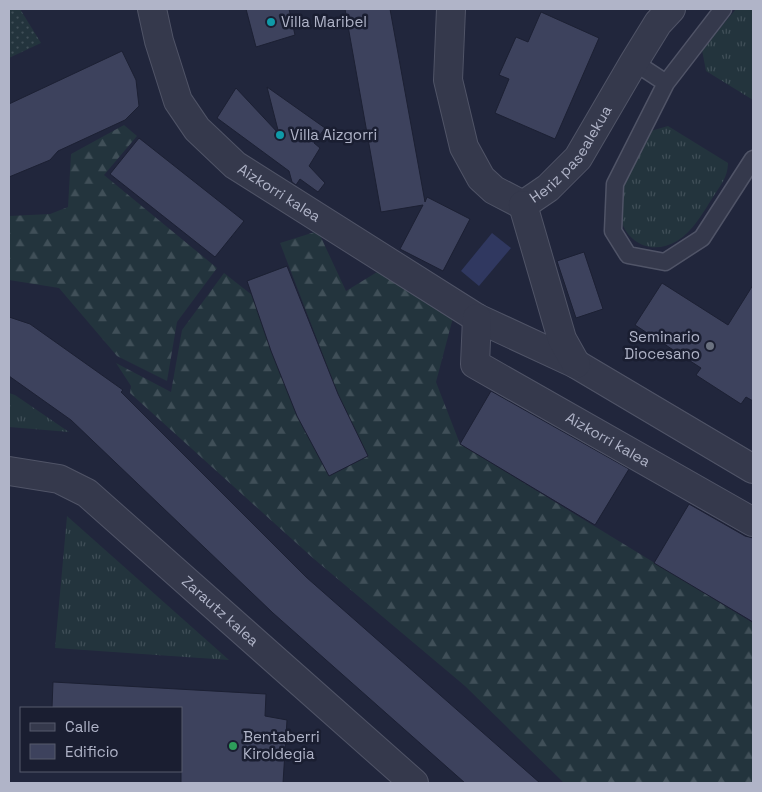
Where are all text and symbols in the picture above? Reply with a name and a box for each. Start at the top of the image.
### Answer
place label: Villa Maribel [281,12,367,31]
marker: Villa Maribel [265,16,277,28]
street label: Heriz pasealekua [526,101,616,207]
place label: Villa Aizgorri [290,125,377,144]
marker: Villa Aizgorri [274,129,286,141]
street label: Aizkorri kalea [234,159,325,226]
place label: Seminario Diocesano [624,327,700,363]
marker: Seminario Diocesano [704,340,716,352]
street label: Aizkorri kalea [562,408,654,471]
street label: Zarautz kalea [178,572,263,650]
legend [20,707,182,772]
text: Calle [65,717,100,736]
place label: Bentaberri Kiroldegia [243,727,320,763]
marker: Bentaberri Kiroldegia [227,740,239,752]
text: Edificio [65,742,119,761]

